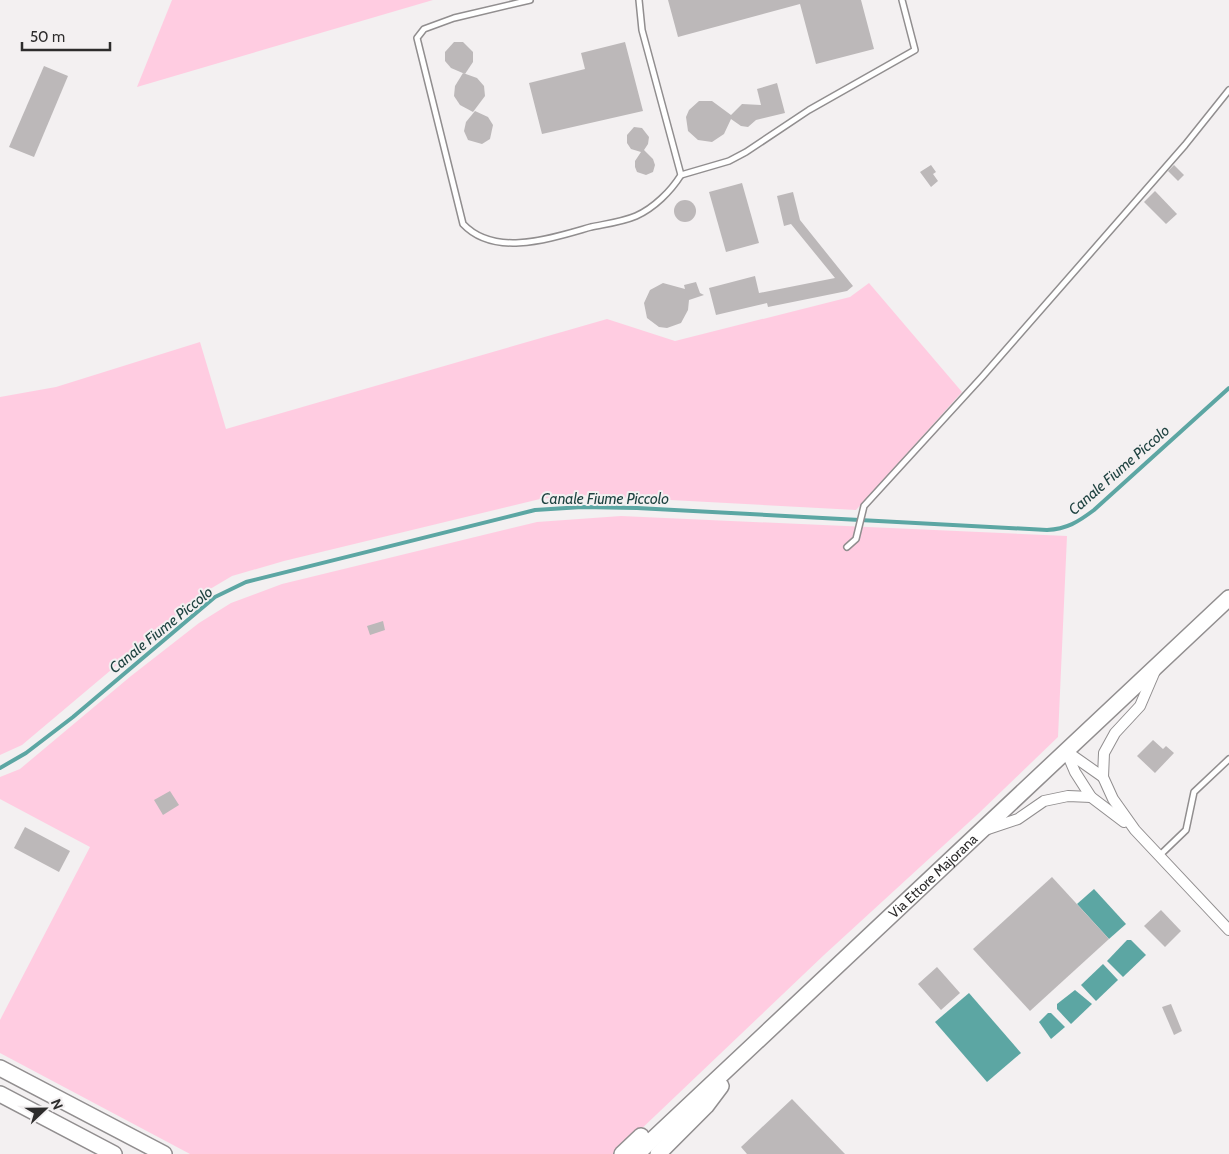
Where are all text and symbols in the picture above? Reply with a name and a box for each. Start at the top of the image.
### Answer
scale bar [22,20,110,52]
text: 50 m [30,28,65,46]
water label: Canale Fiume Piccolo [1065,421,1173,519]
water label: Canale Fiume Piccolo [541,490,669,508]
water label: Canale Fiume Piccolo [106,583,217,677]
street label: Via Ettore Majorana [885,830,981,922]
north arrow [20,1084,70,1134]
text: N [47,1096,67,1112]

